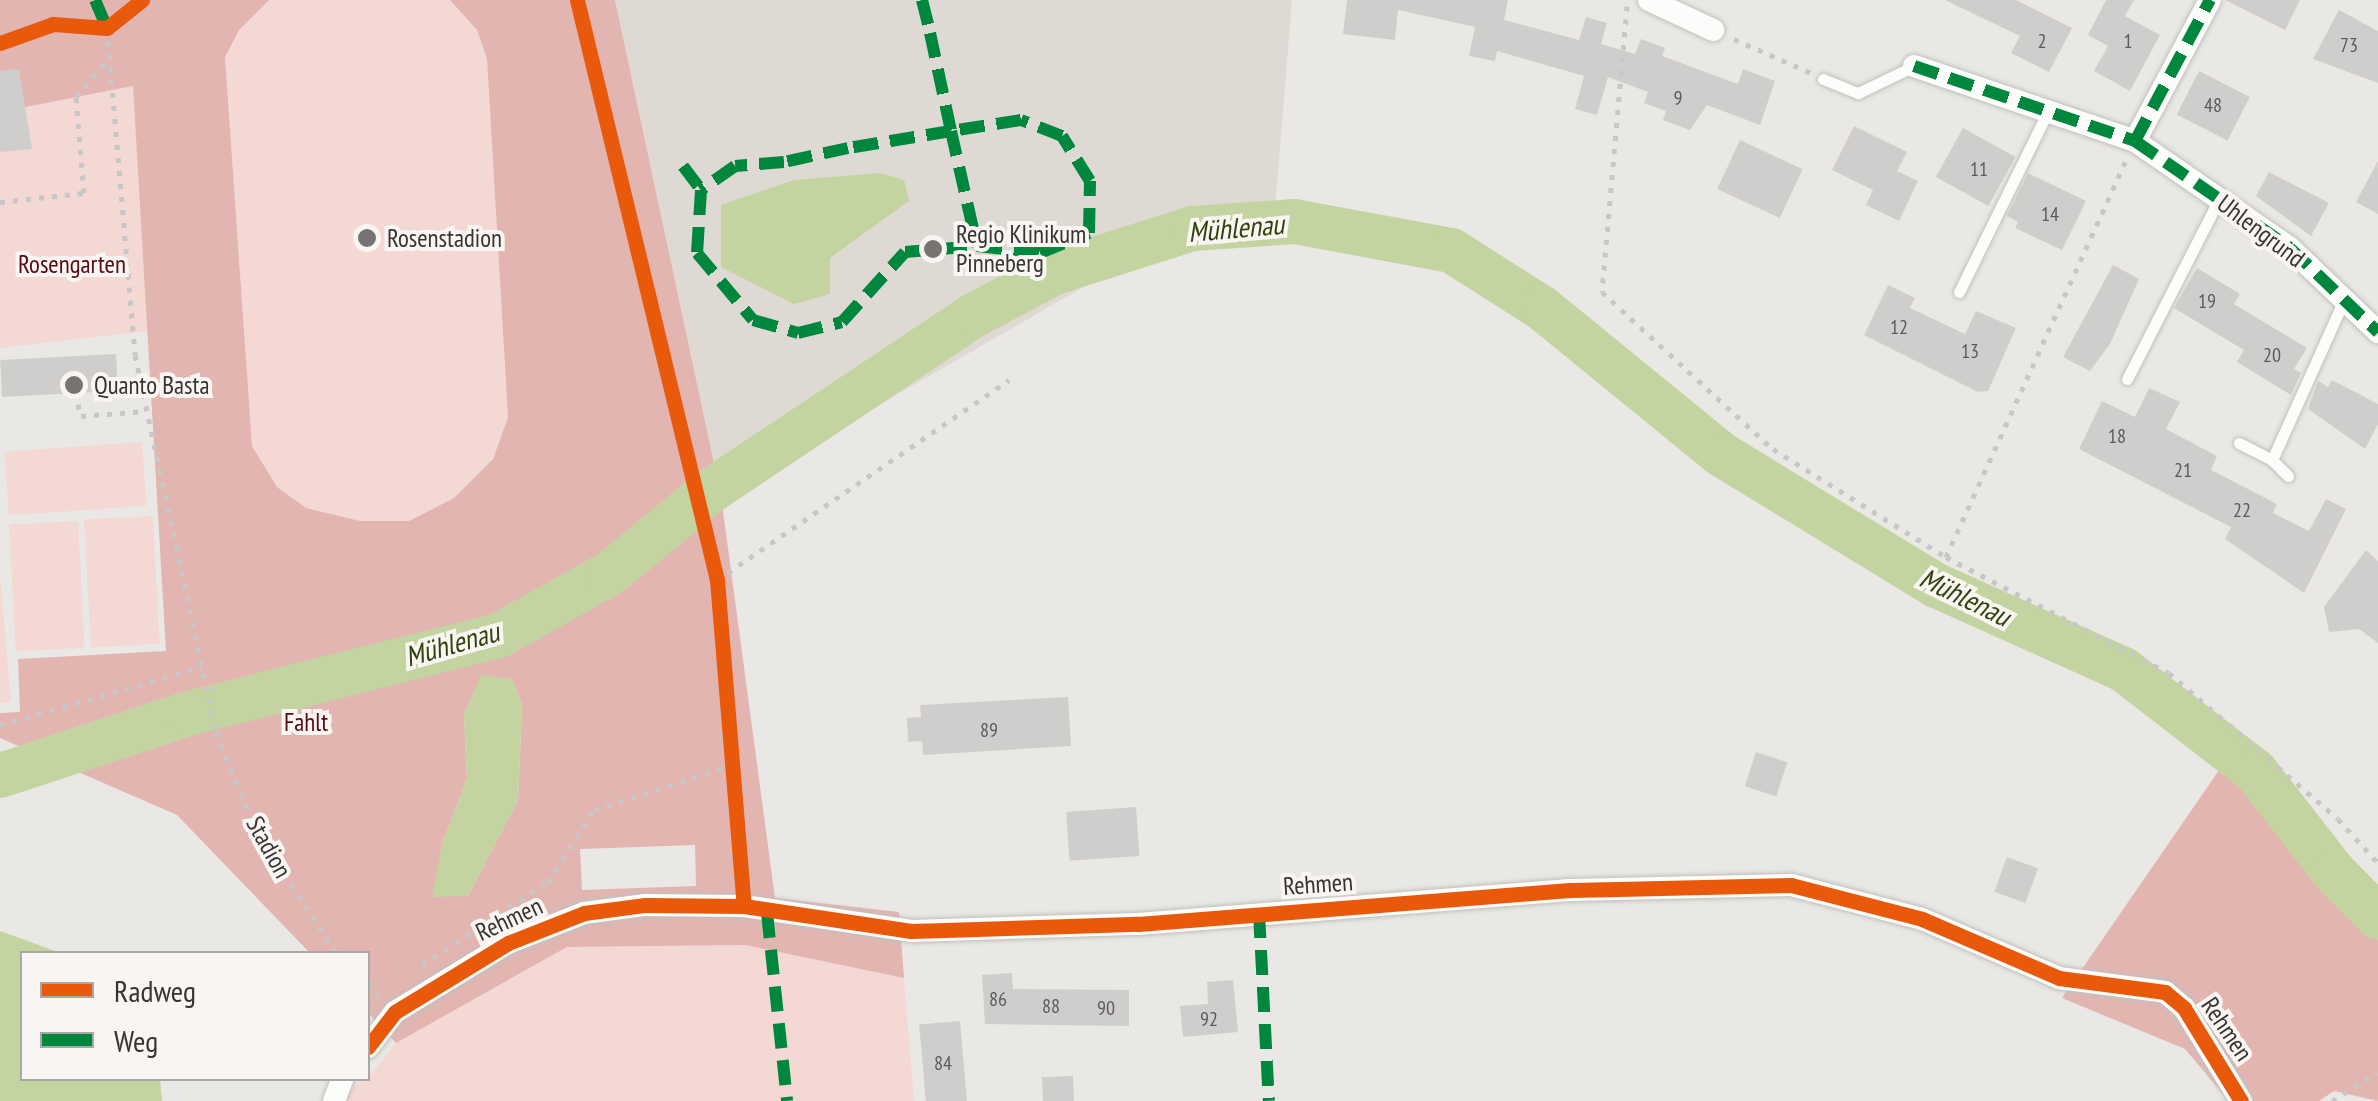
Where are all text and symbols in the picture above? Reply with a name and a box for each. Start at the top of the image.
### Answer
house number: 2 [2038,29,2046,53]
house number: 1 [2124,29,2132,53]
house number: 73 [2340,33,2358,57]
house number: 9 [1674,86,1682,110]
house number: 48 [2204,93,2222,117]
house number: 11 [1970,157,1988,181]
street label: Uhlengrund [2211,188,2311,274]
house number: 14 [2041,202,2059,226]
water label: Mühlenau [1187,207,1285,249]
place label: Regio Klinikum Pinneberg [956,220,1086,279]
place label: Rosenstadion [387,223,502,253]
marker: Rosenstadion [356,227,378,249]
marker: Regio Klinikum Pinneberg [920,236,946,262]
park label: Rosengarten [18,249,126,279]
house number: 19 [2198,289,2216,313]
house number: 12 [1890,315,1908,339]
house number: 13 [1961,339,1979,363]
house number: 20 [2263,343,2281,367]
place label: Quanto Basta [94,370,209,400]
marker: Quanto Basta [63,374,85,396]
house number: 18 [2108,424,2126,448]
house number: 21 [2174,458,2192,482]
house number: 22 [2233,498,2251,522]
water label: Mühlenau [1914,561,2016,633]
water label: Mühlenau [401,615,503,673]
park label: Fahlt [284,707,328,737]
house number: 89 [980,718,998,742]
street label: Stadion [240,811,298,883]
street label: Rehmen [1282,867,1354,901]
street label: Rehmen [471,891,547,947]
legend [20,951,370,1081]
text: Radweg [114,971,196,1010]
house number: 86 [989,987,1007,1011]
street label: Rehmen [2195,992,2259,1066]
house number: 88 [1042,994,1060,1018]
house number: 90 [1097,996,1115,1020]
house number: 92 [1200,1007,1218,1031]
text: Weg [114,1021,158,1060]
house number: 84 [934,1051,952,1075]

